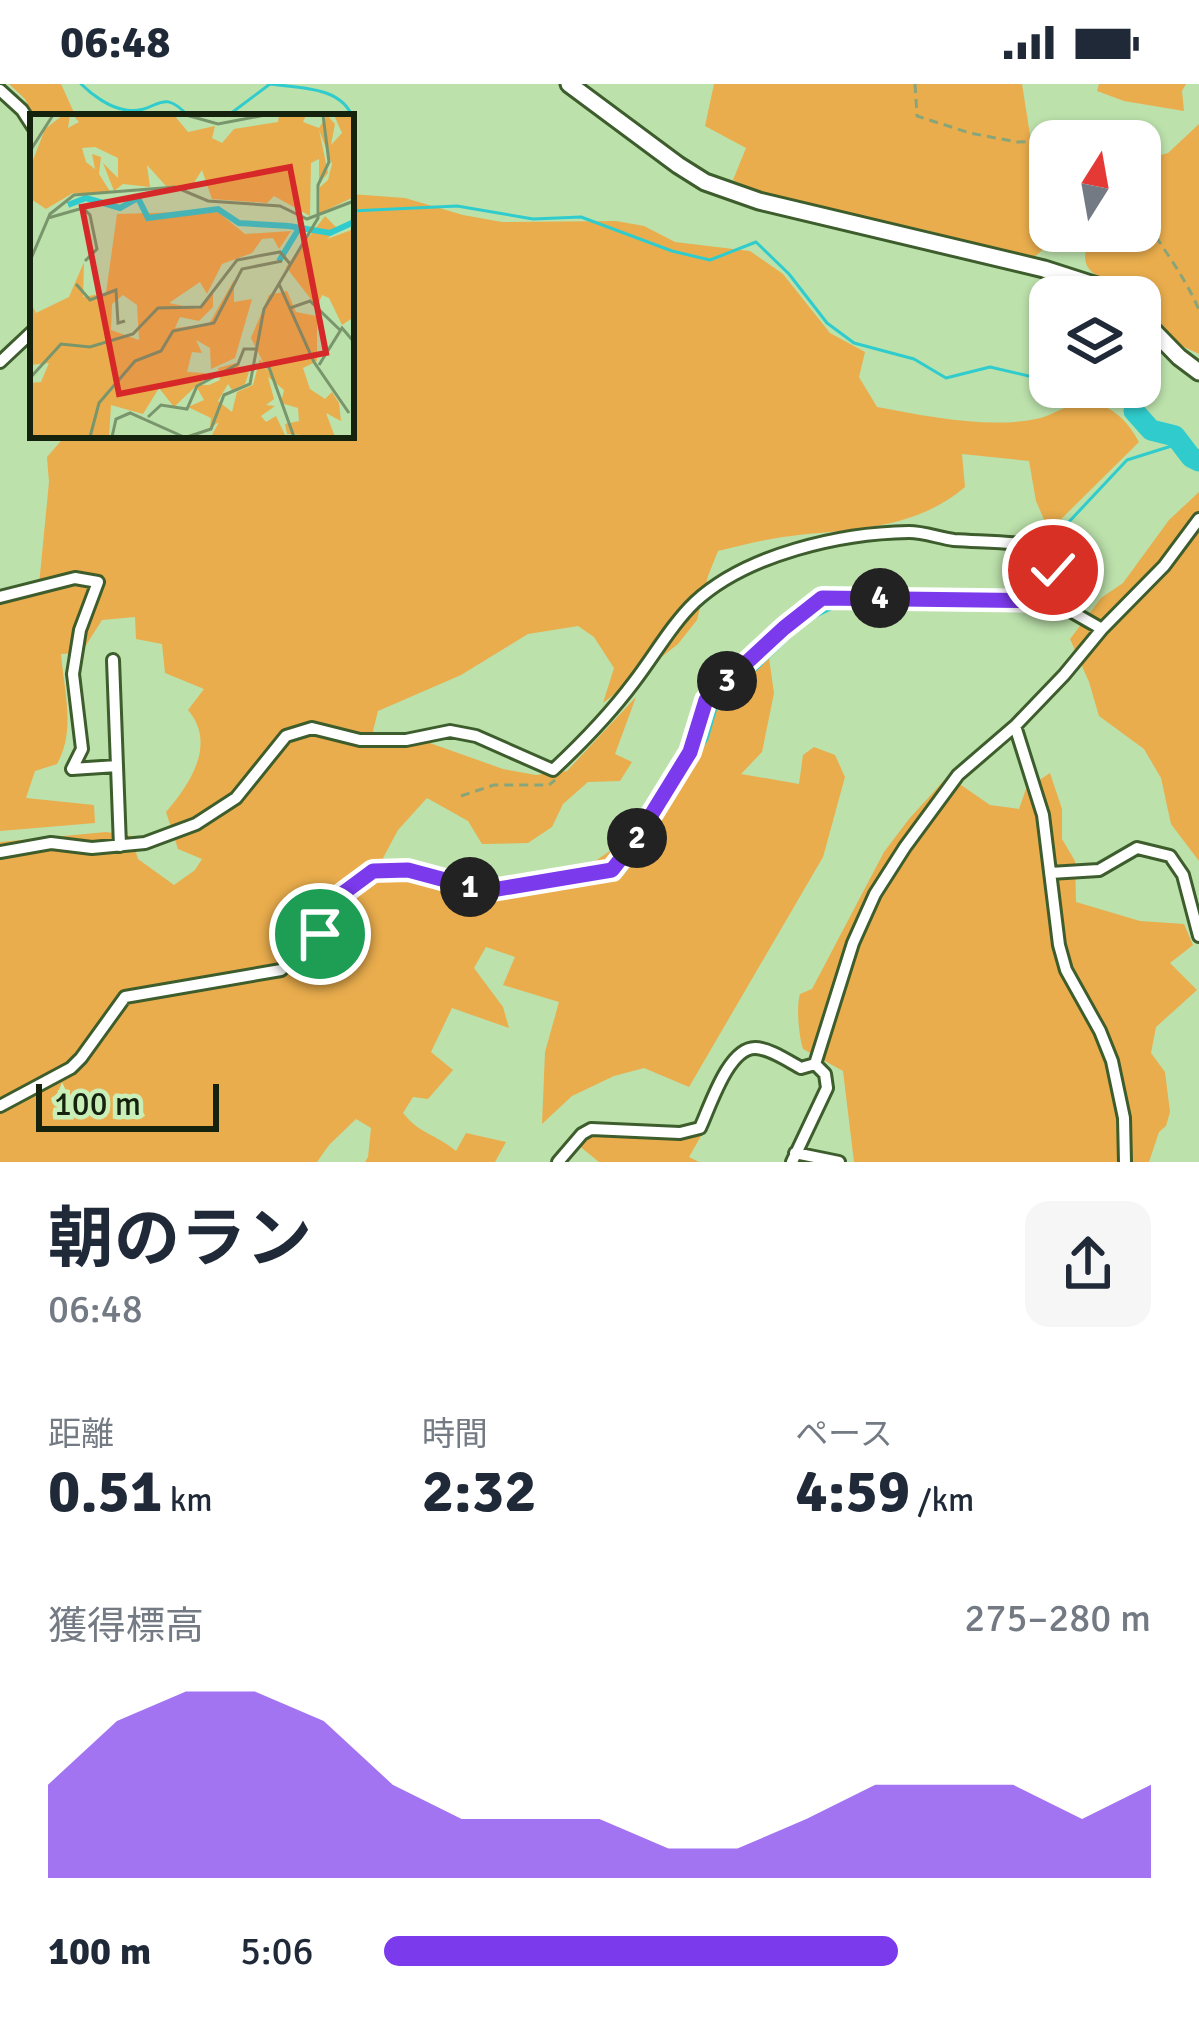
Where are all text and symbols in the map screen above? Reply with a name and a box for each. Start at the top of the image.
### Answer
text: 06:48 [60,15,170,70]
inset map [30,114,354,438]
north arrow [1029,120,1161,252]
map controls [1029,120,1161,408]
button: layers [1029,276,1161,408]
pin [1002,519,1104,621]
icon: check [1020,537,1086,603]
pin: 4 [850,568,910,628]
text: 4 [871,577,889,618]
pin: 3 [697,651,757,711]
text: 3 [718,660,736,701]
pin: 2 [607,808,667,868]
text: 2 [628,817,646,858]
pin: 1 [440,857,500,917]
text: 1 [461,866,479,907]
pin [269,883,371,985]
icon: arrive [287,901,353,967]
scale bar [36,1078,219,1131]
text: 100 m [54,1084,141,1125]
text: 朝のラン [48,1199,312,1280]
button: share [1025,1201,1151,1327]
text: 06:48 [48,1285,143,1333]
text: 距離 [48,1414,114,1455]
text: 時間 [422,1414,488,1455]
text: ペース [795,1414,893,1455]
text: 0.51 [48,1455,162,1529]
text: 2:32 [422,1455,537,1529]
text: 4:59 [795,1455,910,1529]
text: km [162,1480,213,1521]
text: /km [910,1480,974,1521]
text: 275–280 m [964,1594,1151,1642]
text: 獲得標高 [48,1602,204,1650]
text: 100 m [48,1927,151,1975]
text: 5:06 [240,1927,314,1975]

